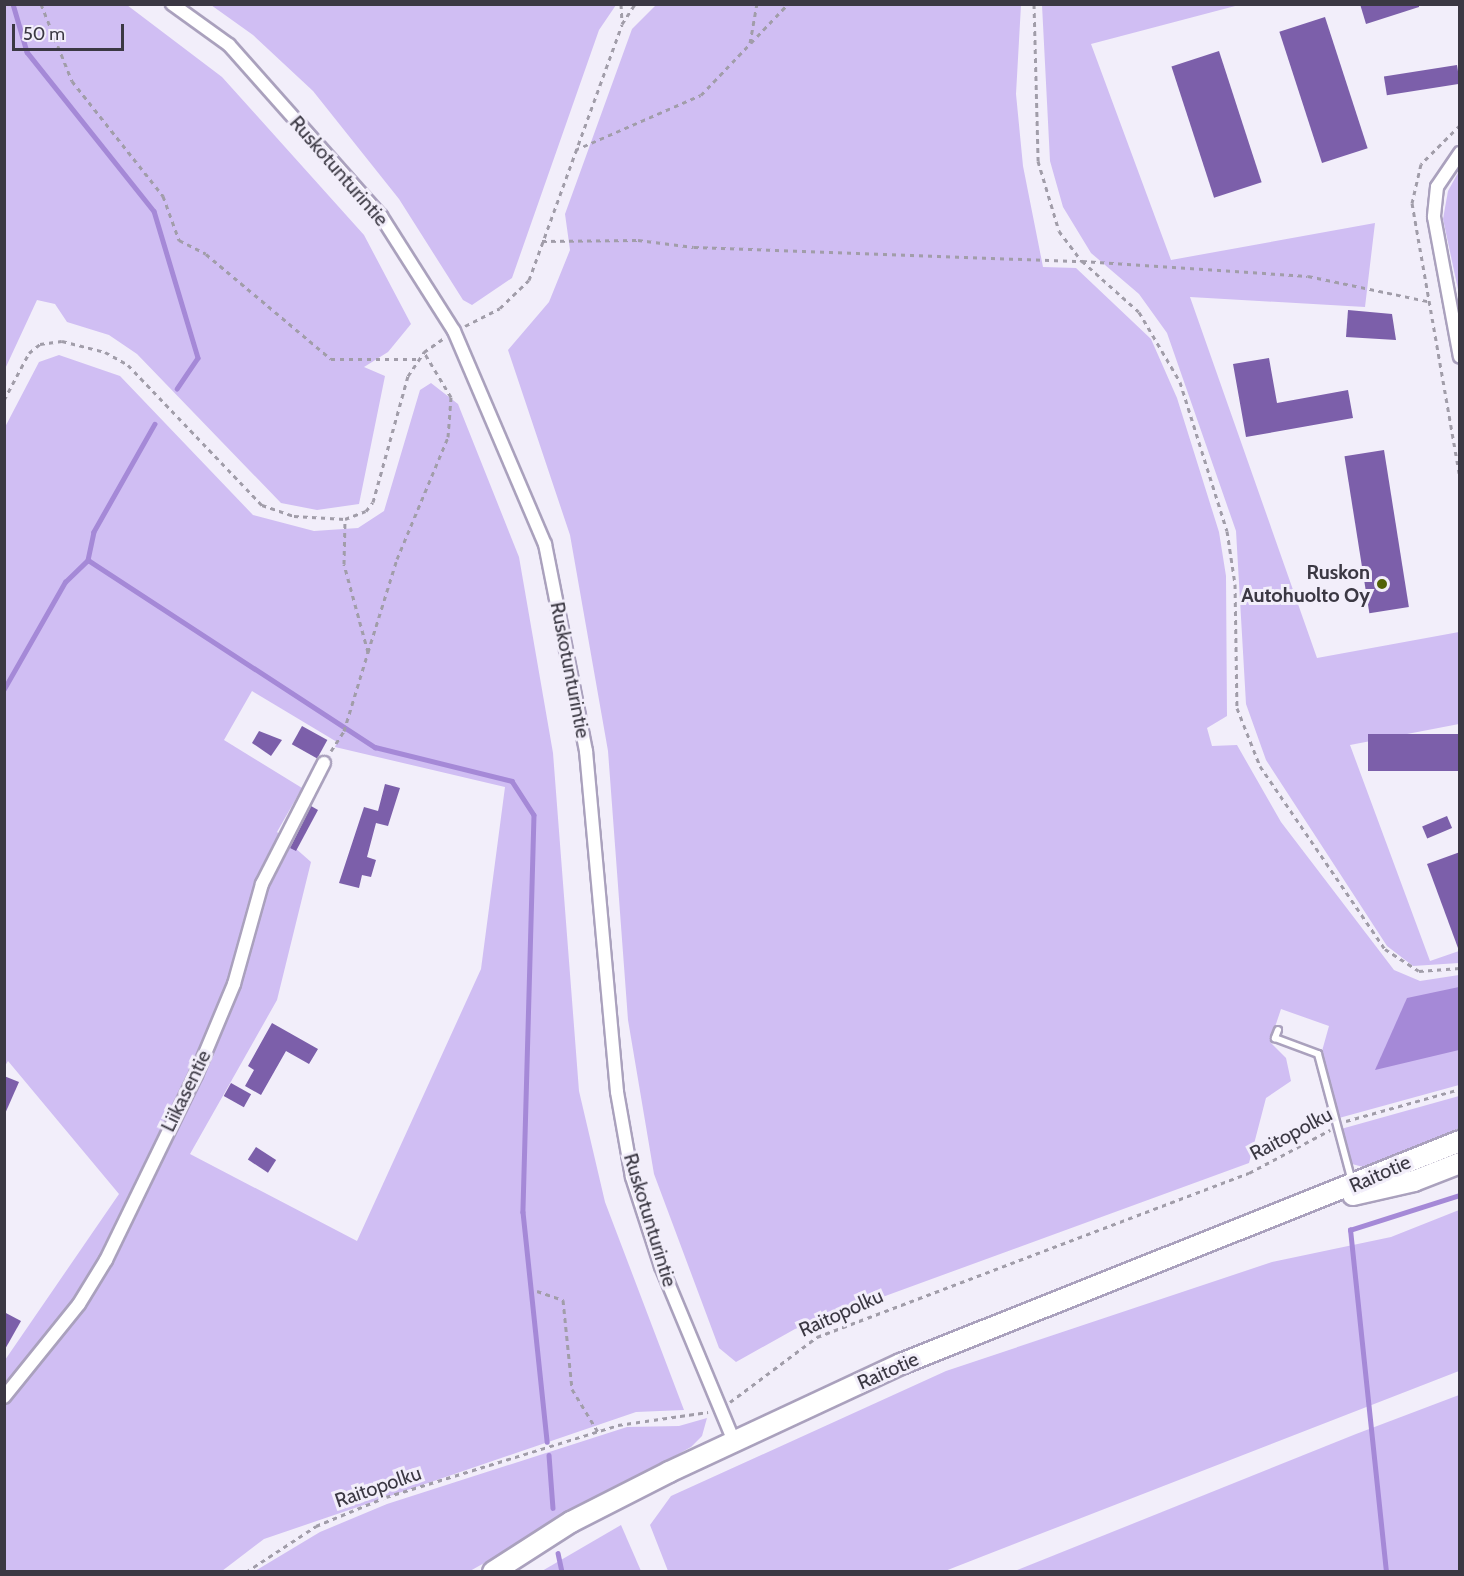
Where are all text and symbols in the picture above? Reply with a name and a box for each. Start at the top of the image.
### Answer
scale bar [15,12,128,50]
text: 50 m [23,23,65,45]
street label: Ruskotunturintie [285,111,393,231]
place label: Ruskon Autohuolto Oy [1241,560,1370,607]
marker: Ruskon Autohuolto Oy [1375,577,1389,591]
street label: Ruskotunturintie [545,600,595,740]
street label: Liikasentie [156,1046,216,1136]
street label: Raitopolku [1246,1102,1336,1166]
street label: Ruskotunturintie [618,1150,682,1290]
street label: Raitotie [1346,1150,1414,1198]
street label: Raitopolku [795,1284,887,1342]
street label: Raitotie [854,1347,922,1395]
street label: Raitopolku [332,1461,424,1513]

